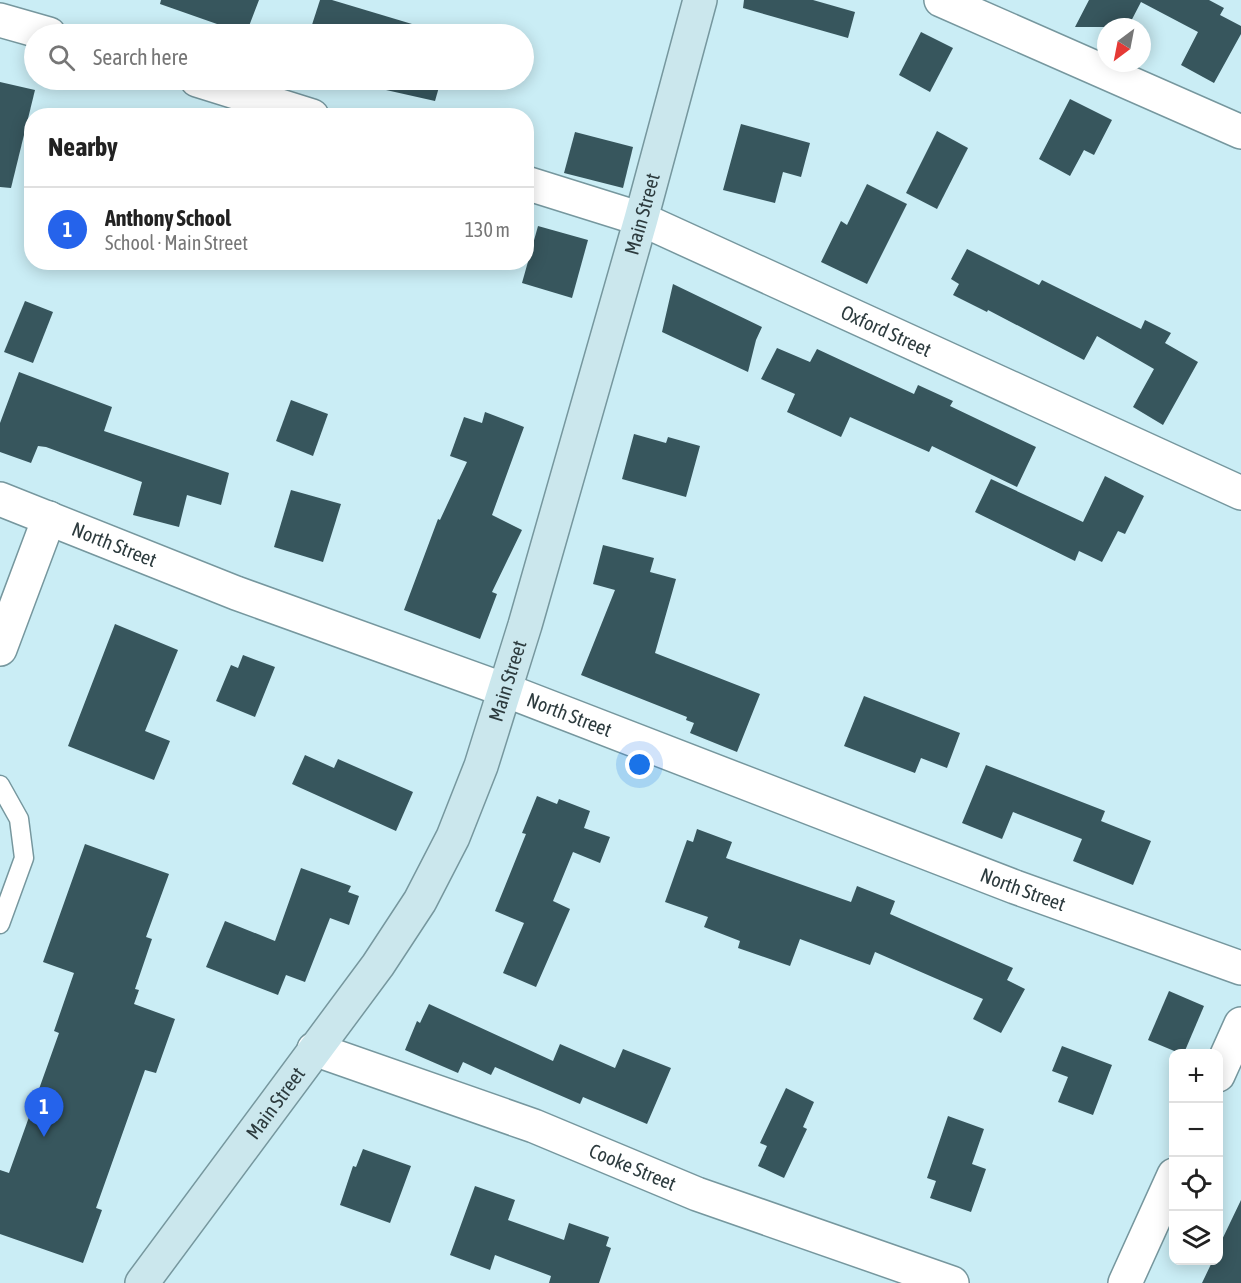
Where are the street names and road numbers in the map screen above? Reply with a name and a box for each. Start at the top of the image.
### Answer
street label: Main Street [619,170,664,257]
street label: Oxford Street [838,300,935,361]
street label: North Street [69,517,160,571]
street label: Main Street [484,637,531,724]
street label: North Street [524,688,615,741]
street label: North Street [977,863,1069,915]
street label: Main Street [241,1062,309,1143]
street label: Cooke Street [586,1138,680,1195]

